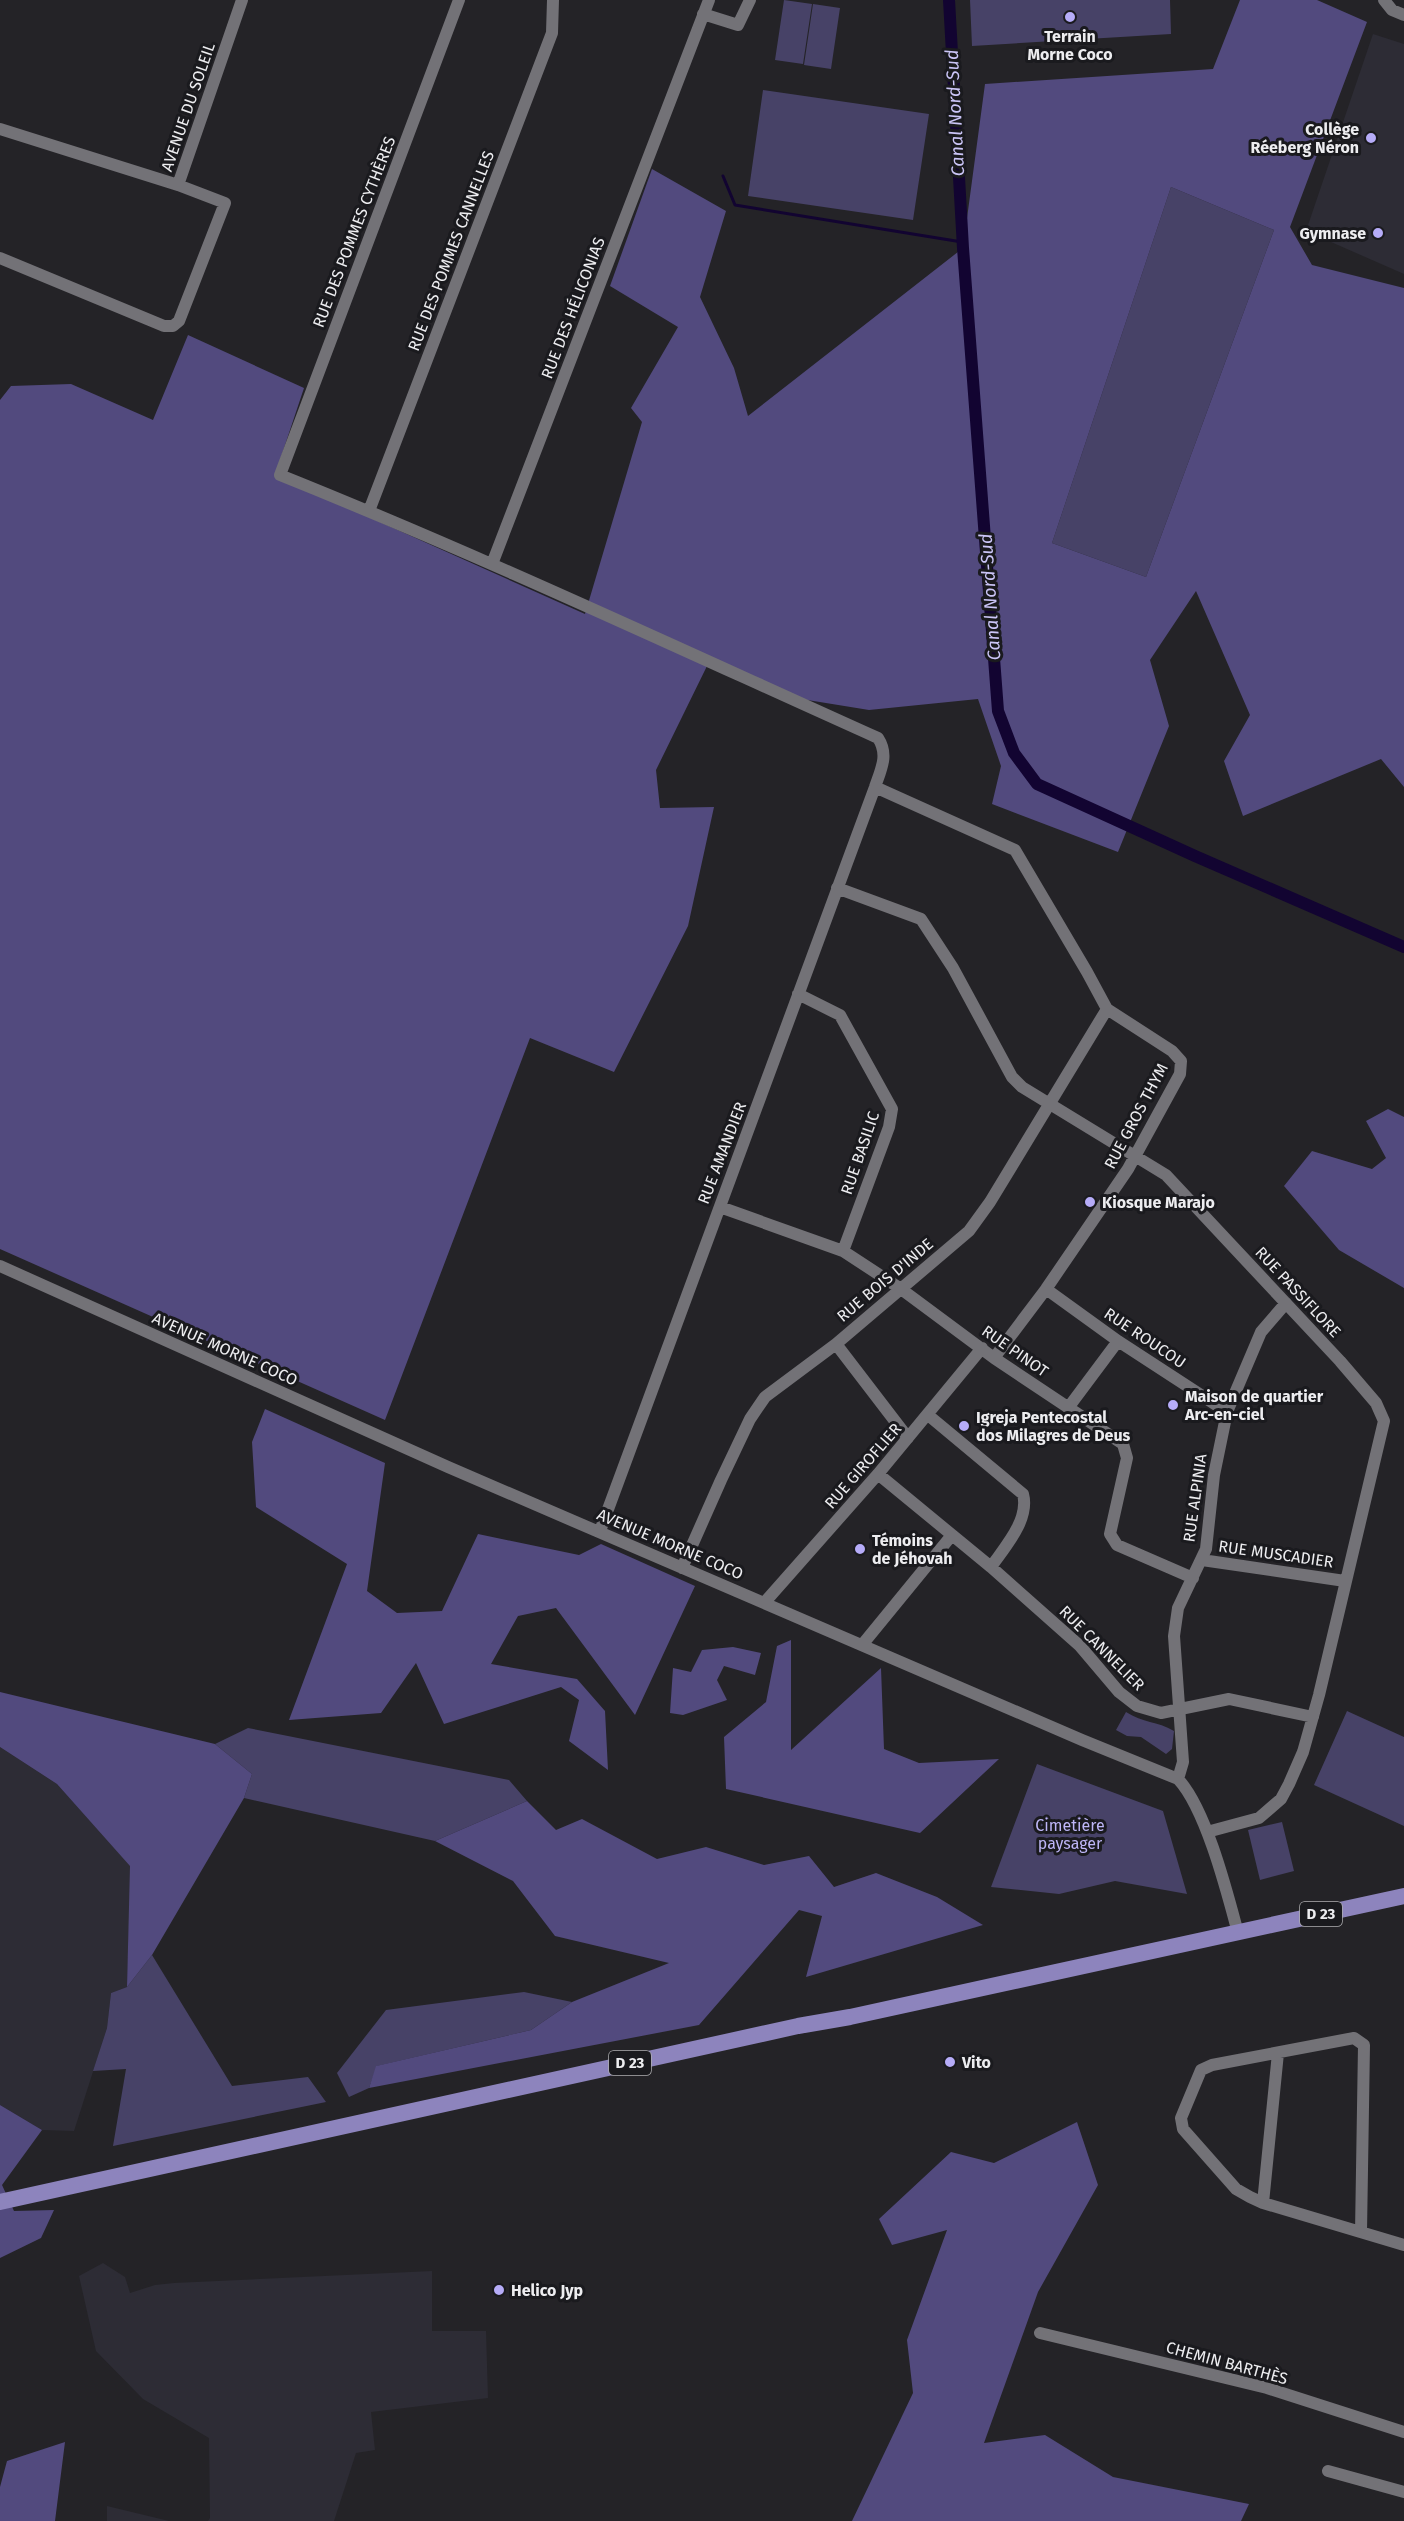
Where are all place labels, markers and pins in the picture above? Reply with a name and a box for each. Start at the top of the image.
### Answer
marker: Terrain Morne Coco [1063,10,1077,24]
place label: Terrain Morne Coco [1027,27,1113,64]
place label: Collège Réeberg Néron [1251,120,1359,157]
marker: Collège Réeberg Néron [1364,131,1378,145]
place label: Gymnase [1299,224,1366,243]
marker: Gymnase [1371,226,1385,240]
place label: Kiosque Marajo [1102,1193,1215,1212]
marker: Kiosque Marajo [1083,1195,1097,1209]
place label: Maison de quartier Arc-en-ciel [1184,1387,1324,1424]
marker: Maison de quartier Arc-en-ciel [1166,1398,1180,1412]
place label: Igreja Pentecostal dos Milagres de Deus [976,1408,1131,1445]
marker: Igreja Pentecostal dos Milagres de Deus [957,1419,971,1433]
place label: Témoins de Jéhovah [872,1531,952,1568]
marker: Témoins de Jéhovah [853,1542,867,1556]
place label: Vito [961,2053,991,2072]
marker: Vito [943,2055,957,2069]
place label: Helico Jyp [511,2281,583,2300]
marker: Helico Jyp [492,2283,506,2297]

